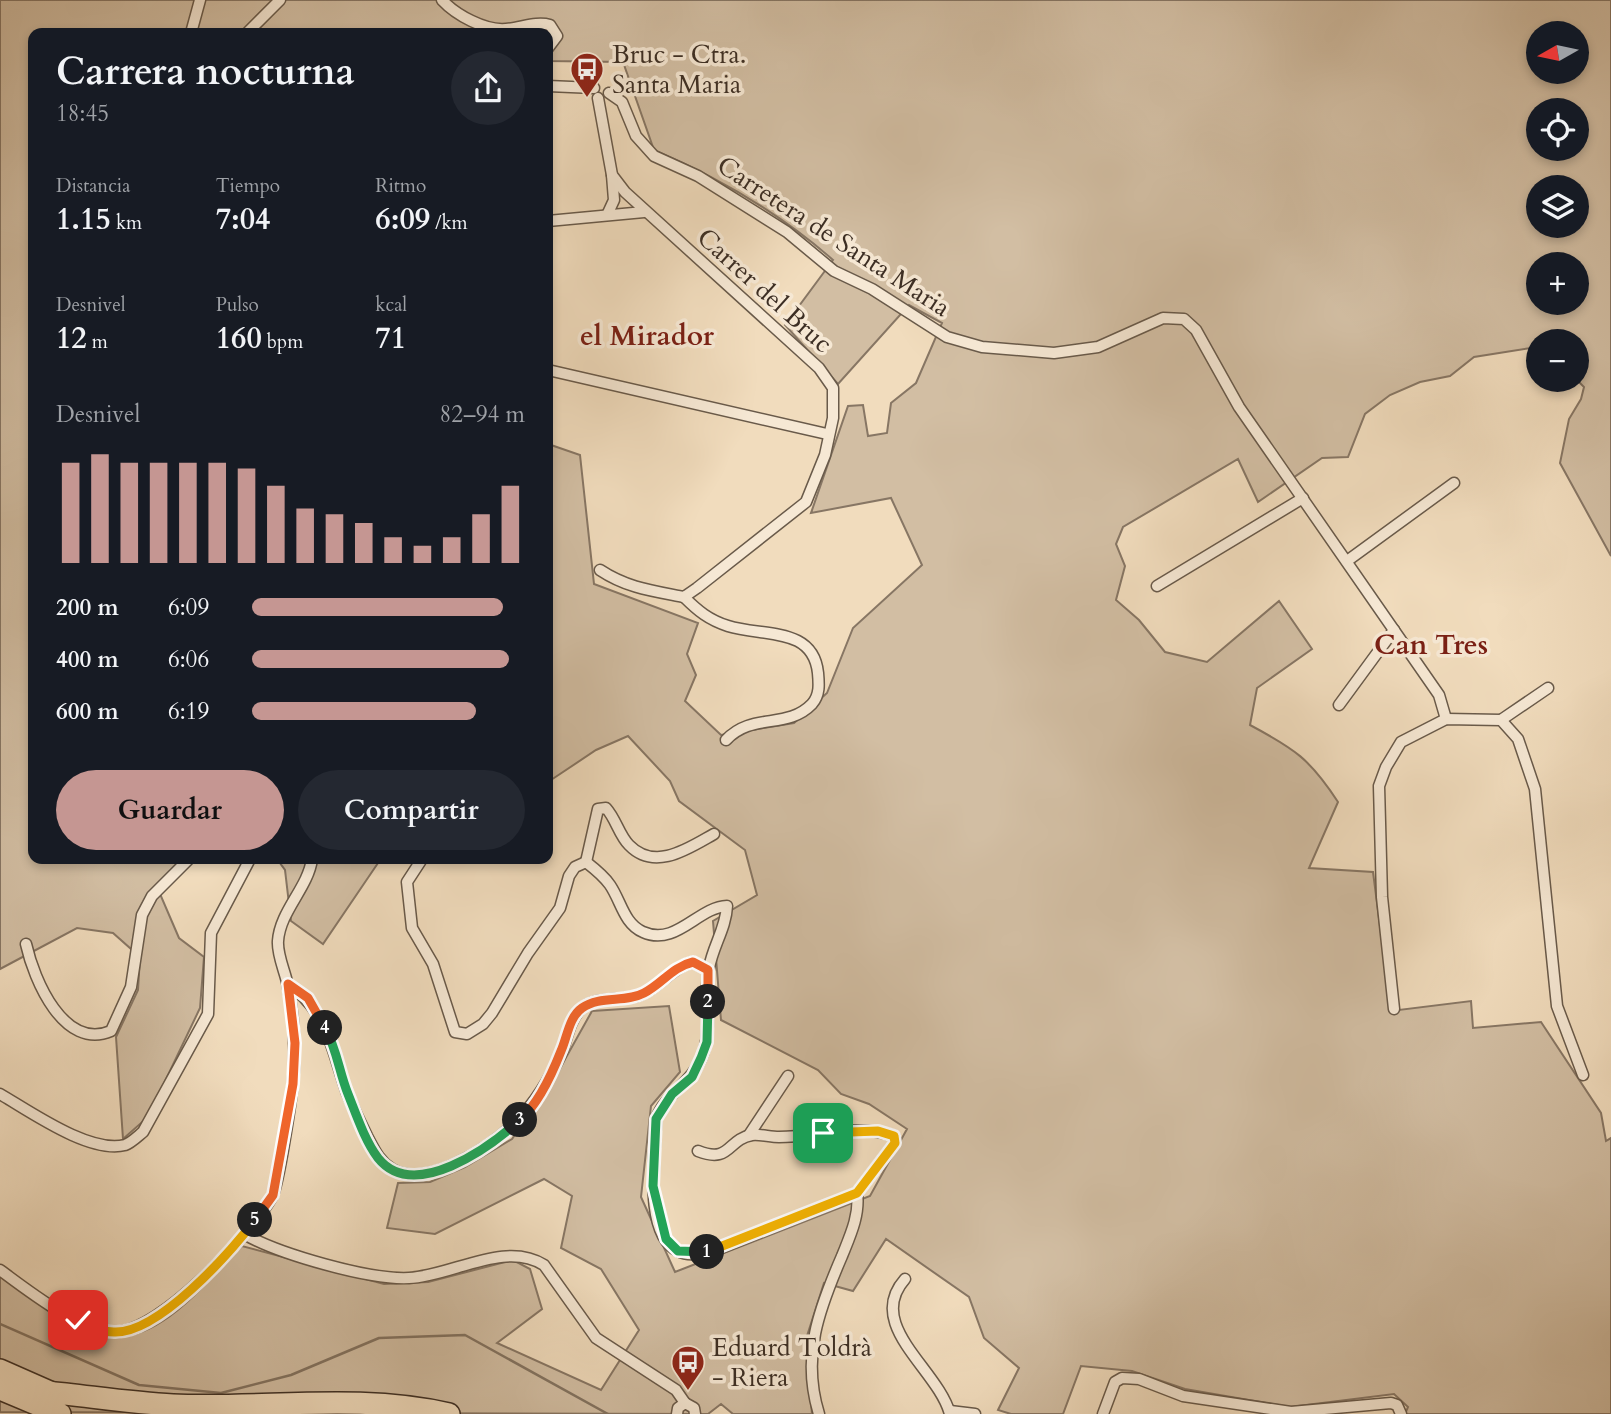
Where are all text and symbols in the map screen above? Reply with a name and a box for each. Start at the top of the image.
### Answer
north arrow [1526,21,1589,84]
map controls [1526,21,1589,392]
place label: Bruc - Ctra. Santa Maria [612,37,746,102]
text: Carrera nocturna [56,46,355,98]
bus stop icon: Bruc - Ctra. Santa Maria [568,50,606,99]
button: share [451,51,525,125]
text: 18:45 [56,98,109,129]
button: locate [1526,98,1589,161]
street label: Carretera de Santa Maria [710,148,957,325]
text: Distancia [56,173,130,199]
text: Tiempo [216,173,280,199]
text: Ritmo [375,173,426,199]
button: layers [1526,175,1589,238]
text: 1.15 [56,199,111,240]
text: 7:04 [216,199,270,240]
text: 6:09 [375,199,430,240]
text: km [111,210,142,236]
text: /km [430,210,468,236]
street label: Carrer del Bruc [689,220,840,361]
button: + [1526,252,1589,315]
text: Desnivel [56,292,126,318]
text: Pulso [216,292,259,318]
text: kcal [375,292,407,318]
district label: el Mirador [580,317,715,355]
text: 12 [56,318,87,359]
text: 160 [216,318,262,359]
text: 71 [375,318,406,359]
text: m [87,329,108,355]
text: bpm [262,329,303,355]
button: − [1526,329,1589,392]
text: Desnivel [56,399,140,430]
text: 82–94 m [440,399,525,430]
text: 200 m [56,592,119,623]
text: 6:09 [168,592,209,623]
district label: Can Tres [1374,626,1488,664]
text: 400 m [56,644,119,675]
text: 6:06 [168,644,209,675]
text: 600 m [56,696,119,727]
text: 6:19 [168,696,209,727]
button: Guardar [56,770,284,850]
button: Compartir [298,770,525,850]
pin: 2 [690,984,726,1020]
text: 2 [703,988,712,1014]
pin: 4 [308,1010,342,1046]
text: 4 [320,1014,329,1040]
pin: 3 [503,1102,538,1138]
pin [793,1103,853,1163]
text: 3 [515,1106,524,1132]
icon: arrive [804,1114,842,1152]
pin: 5 [238,1202,272,1238]
text: 5 [250,1206,259,1232]
pin: 1 [690,1234,724,1270]
text: 1 [702,1238,711,1264]
pin [48,1290,108,1350]
icon: check [59,1301,97,1339]
place label: Eduard Toldrà - Riera [712,1330,872,1395]
bus stop icon: Eduard Toldrà - Riera [669,1343,707,1392]

